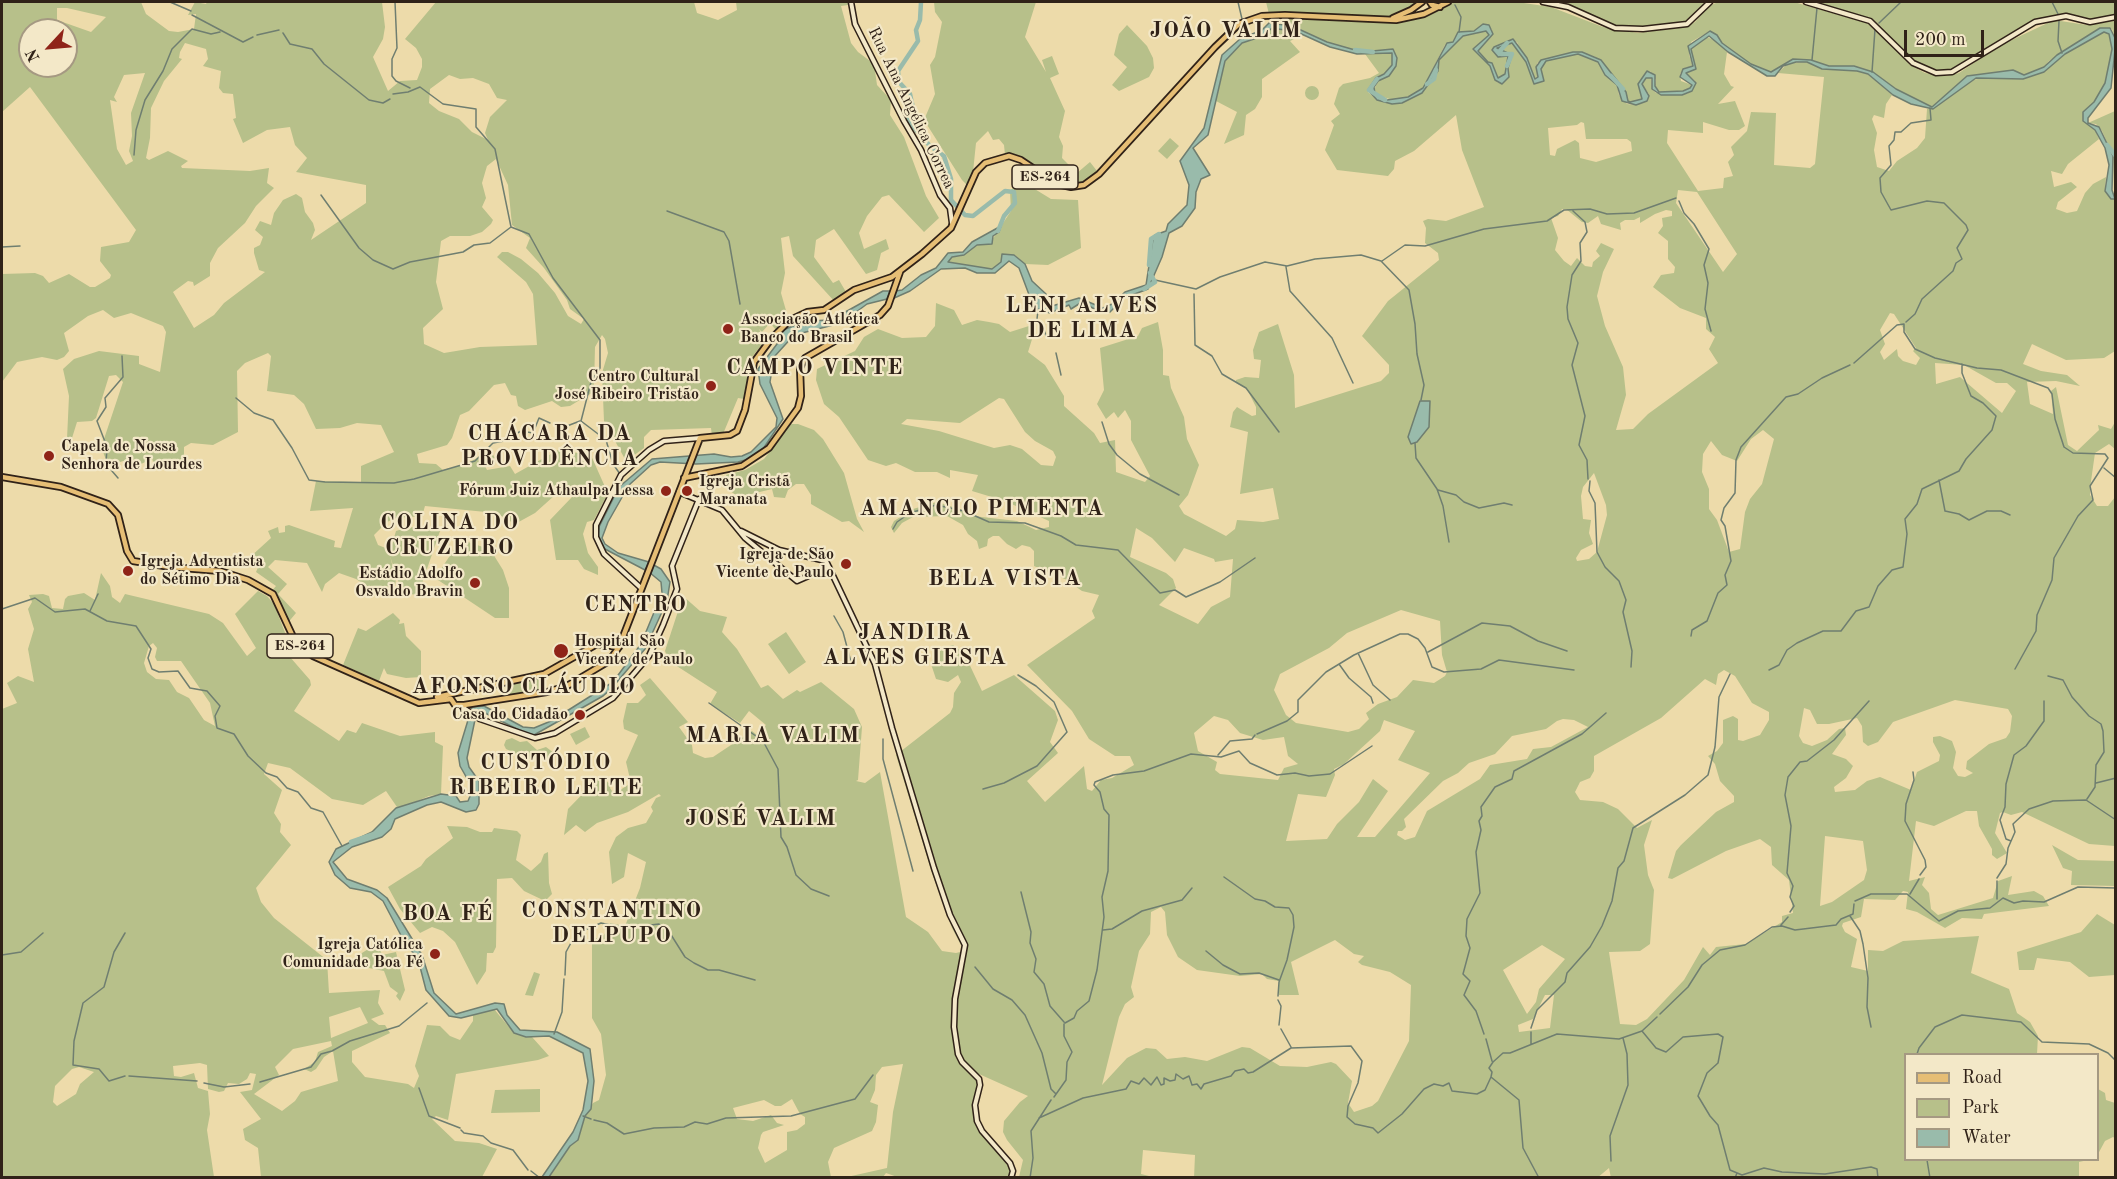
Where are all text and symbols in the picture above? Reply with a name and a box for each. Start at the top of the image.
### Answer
north arrow [18,18,78,78]
district label: JOÃO VALIM [1150,18,1302,44]
scale bar [1907,18,1986,56]
street label: Rua Ana Angélica Correa [863,24,959,192]
text: 200 m [1915,31,1966,49]
text: N [24,46,43,64]
road number: ES-264 [1012,165,1078,189]
district label: LENI ALVES DE LIMA [1005,293,1159,344]
place label: Associação Atlética Banco do Brasil [740,310,879,348]
marker: Associação Atlética Banco do Brasil [721,322,735,336]
district label: CAMPO VINTE [726,355,904,381]
place label: Centro Cultural José Ribeiro Tristão [555,367,699,405]
marker: Centro Cultural José Ribeiro Tristão [704,379,718,393]
district label: CHÁCARA DA PROVIDÊNCIA [461,421,639,472]
place label: Capela de Nossa Senhora de Lourdes [61,437,202,475]
marker: Capela de Nossa Senhora de Lourdes [42,449,56,463]
place label: Igreja Cristã Maranata [699,472,790,510]
place label: Fórum Juiz Athaulpa Lessa [459,481,654,501]
marker: Fórum Juiz Athaulpa Lessa [659,484,673,498]
marker: Igreja Cristã Maranata [680,484,694,498]
district label: AMANCIO PIMENTA [859,496,1105,522]
district label: COLINA DO CRUZEIRO [380,510,520,562]
place label: Igreja de São Vicente de Paulo [715,545,834,583]
place label: Igreja Adventista do Sétimo Dia [140,552,264,590]
marker: Igreja de São Vicente de Paulo [839,557,853,571]
marker: Igreja Adventista do Sétimo Dia [121,564,135,578]
place label: Estádio Adolfo Osvaldo Bravin [355,564,463,602]
district label: BELA VISTA [928,566,1082,592]
marker: Estádio Adolfo Osvaldo Bravin [468,576,482,590]
district label: CENTRO [585,592,687,618]
district label: JANDIRA ALVES GIESTA [823,620,1007,672]
place label: Hospital São Vicente de Paulo [574,632,693,670]
road number: ES-264 [267,634,333,658]
marker: Hospital São Vicente de Paulo [552,642,570,660]
district label: AFONSO CLÁUDIO [412,674,636,700]
place label: Casa do Cidadão [452,705,568,725]
marker: Casa do Cidadão [573,708,587,722]
district label: MARIA VALIM [685,723,861,749]
district label: CUSTÓDIO RIBEIRO LEITE [449,750,643,802]
district label: JOSÉ VALIM [685,806,837,832]
district label: CONSTANTINO DELPUPO [521,898,703,950]
district label: BOA FÉ [402,901,494,927]
place label: Igreja Católica Comunidade Boa Fé [282,935,423,973]
marker: Igreja Católica Comunidade Boa Fé [428,947,442,961]
legend [1904,1053,2099,1161]
text: Road [1962,1069,2002,1087]
text: Park [1962,1099,1999,1117]
text: Water [1962,1129,2011,1147]

